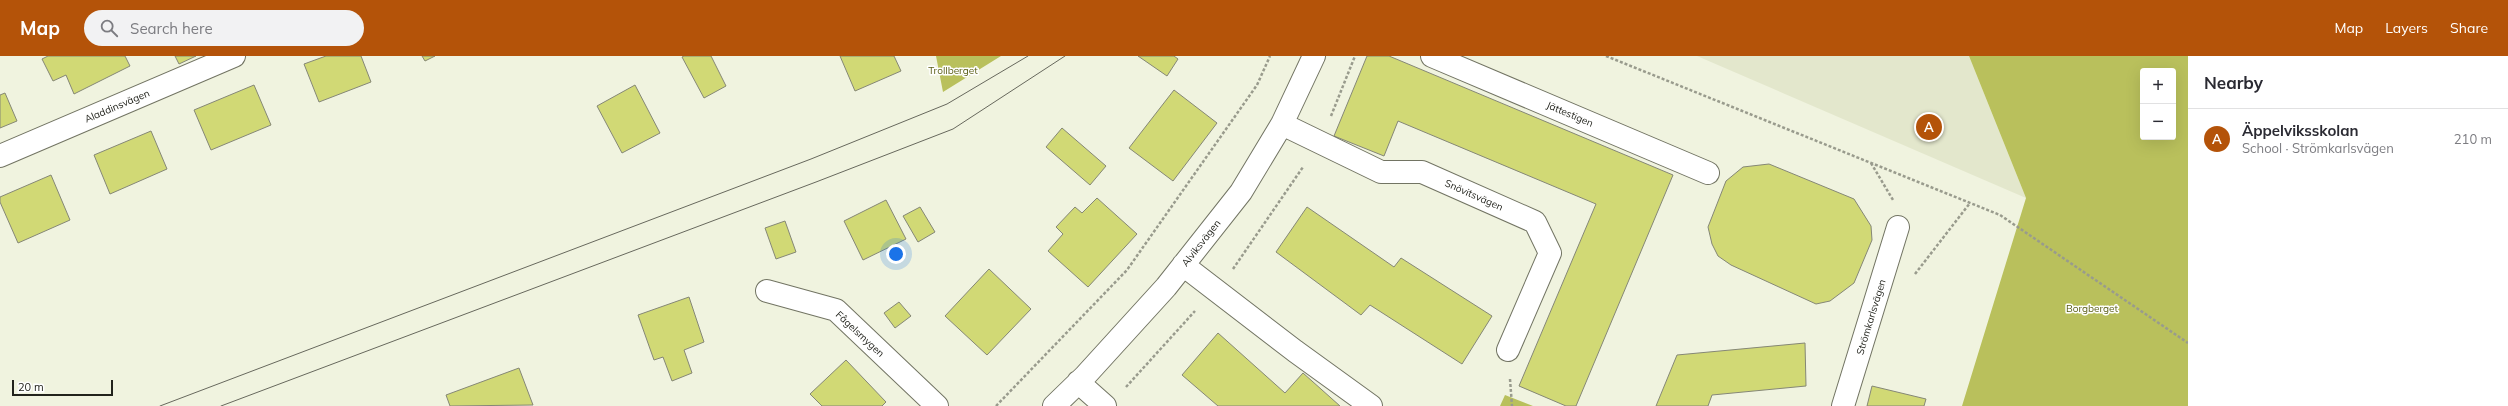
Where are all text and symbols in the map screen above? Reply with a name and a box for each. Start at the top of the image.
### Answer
search box [84,10,364,46]
text: Map [20,16,60,40]
icon: search [98,17,120,39]
text: Search here [130,19,213,38]
text: Map [2334,19,2363,37]
text: Layers [2385,19,2428,37]
text: Share [2450,19,2488,37]
park label: Trollberget [928,64,978,77]
map controls [2140,68,2176,140]
button: + [2140,68,2176,104]
text: Nearby [2204,72,2263,93]
street label: Aladdinsvägen [82,86,152,126]
street label: Jättestigen [1545,98,1596,130]
button: − [2140,104,2176,140]
pin: A [1916,112,1942,142]
text: Äppelviksskolan [2242,121,2359,140]
text: A [2212,131,2222,147]
text: 210 m [2454,131,2492,147]
text: School · Strömkarlsvägen [2242,140,2394,156]
street label: Snövitsvägen [1443,176,1505,214]
street label: Alviksvägen [1179,217,1223,269]
your location [886,244,906,264]
street label: Strömkarlsvägen [1853,277,1889,356]
park label: Borgberget [2066,302,2119,315]
street label: Fågelsmygen [833,308,887,360]
scale bar [12,378,113,397]
text: 20 m [18,380,44,394]

